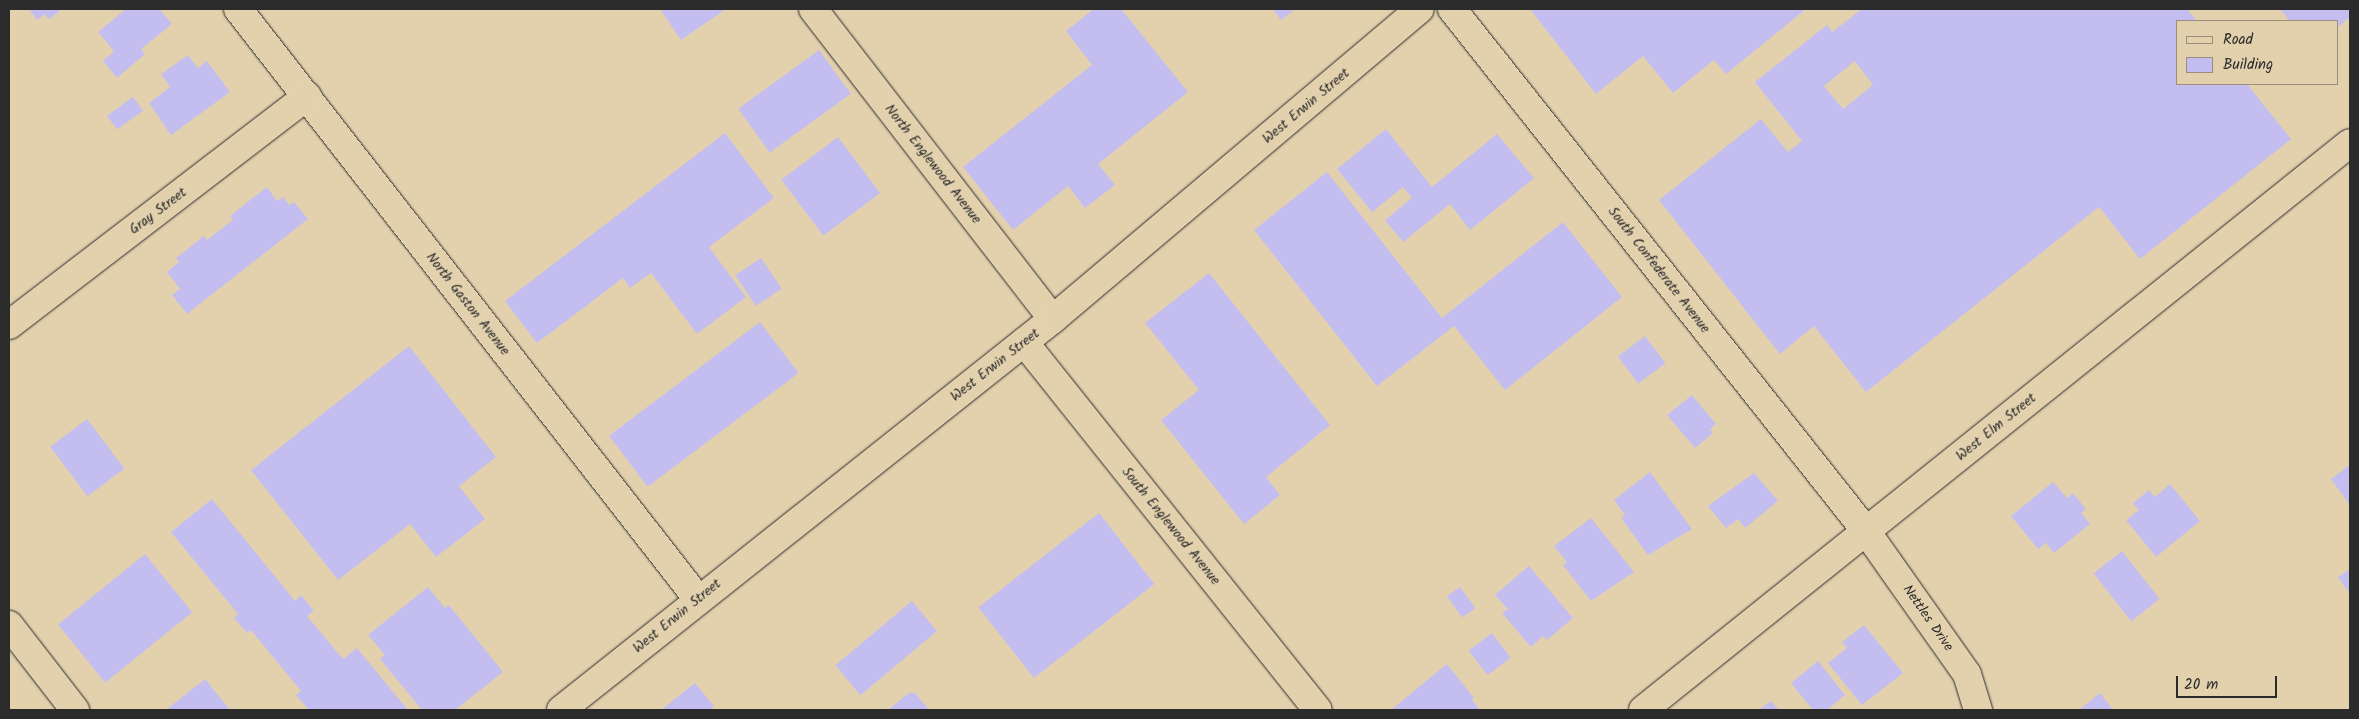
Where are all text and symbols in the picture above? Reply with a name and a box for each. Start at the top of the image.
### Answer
legend [2176,20,2339,85]
text: Road [2223,28,2253,52]
text: Building [2223,53,2273,77]
street label: West Erwin Street [1259,65,1353,147]
street label: North Englewood Avenue [881,101,985,227]
street label: Gray Street [126,184,190,238]
street label: South Confederate Avenue [1604,203,1714,337]
street label: North Gaston Avenue [423,249,513,359]
street label: West Erwin Street [947,325,1043,405]
street label: West Elm Street [1953,390,2039,464]
street label: South Englewood Avenue [1118,464,1224,588]
street label: West Erwin Street [630,575,724,657]
street label: Nettles Drive [1899,582,1957,654]
scale bar [2179,666,2280,698]
text: 20 m [2184,673,2218,697]

